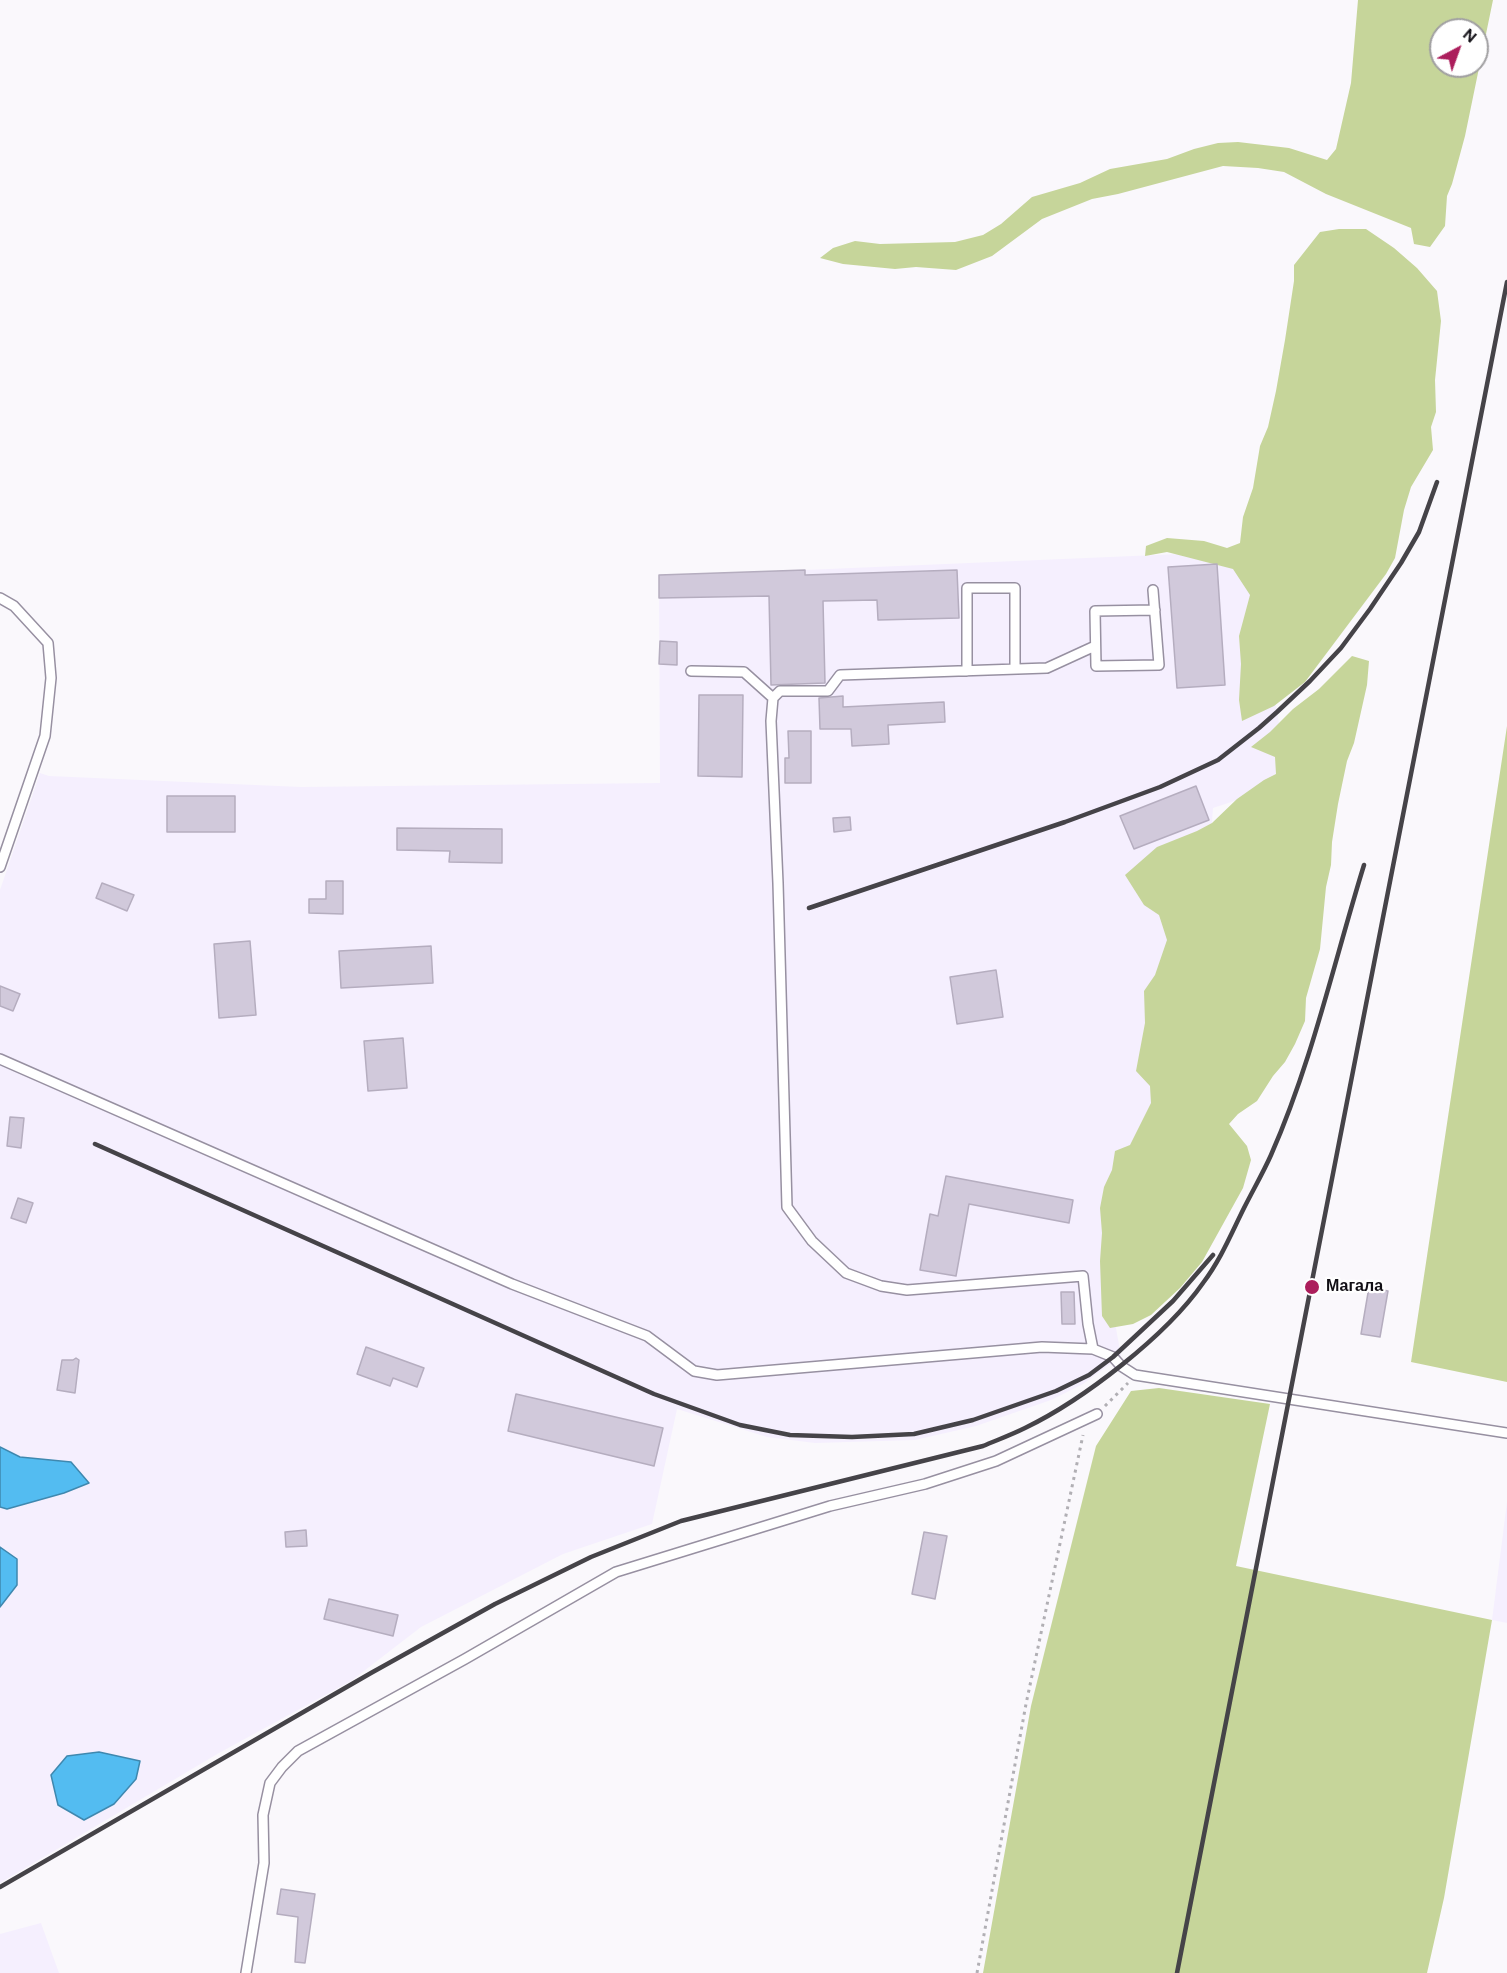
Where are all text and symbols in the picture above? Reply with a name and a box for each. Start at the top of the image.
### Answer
north arrow [1429,18,1489,78]
text: N [1459,24,1481,47]
place label: Магала [1326,1277,1383,1297]
marker: Магала [1303,1278,1321,1296]

